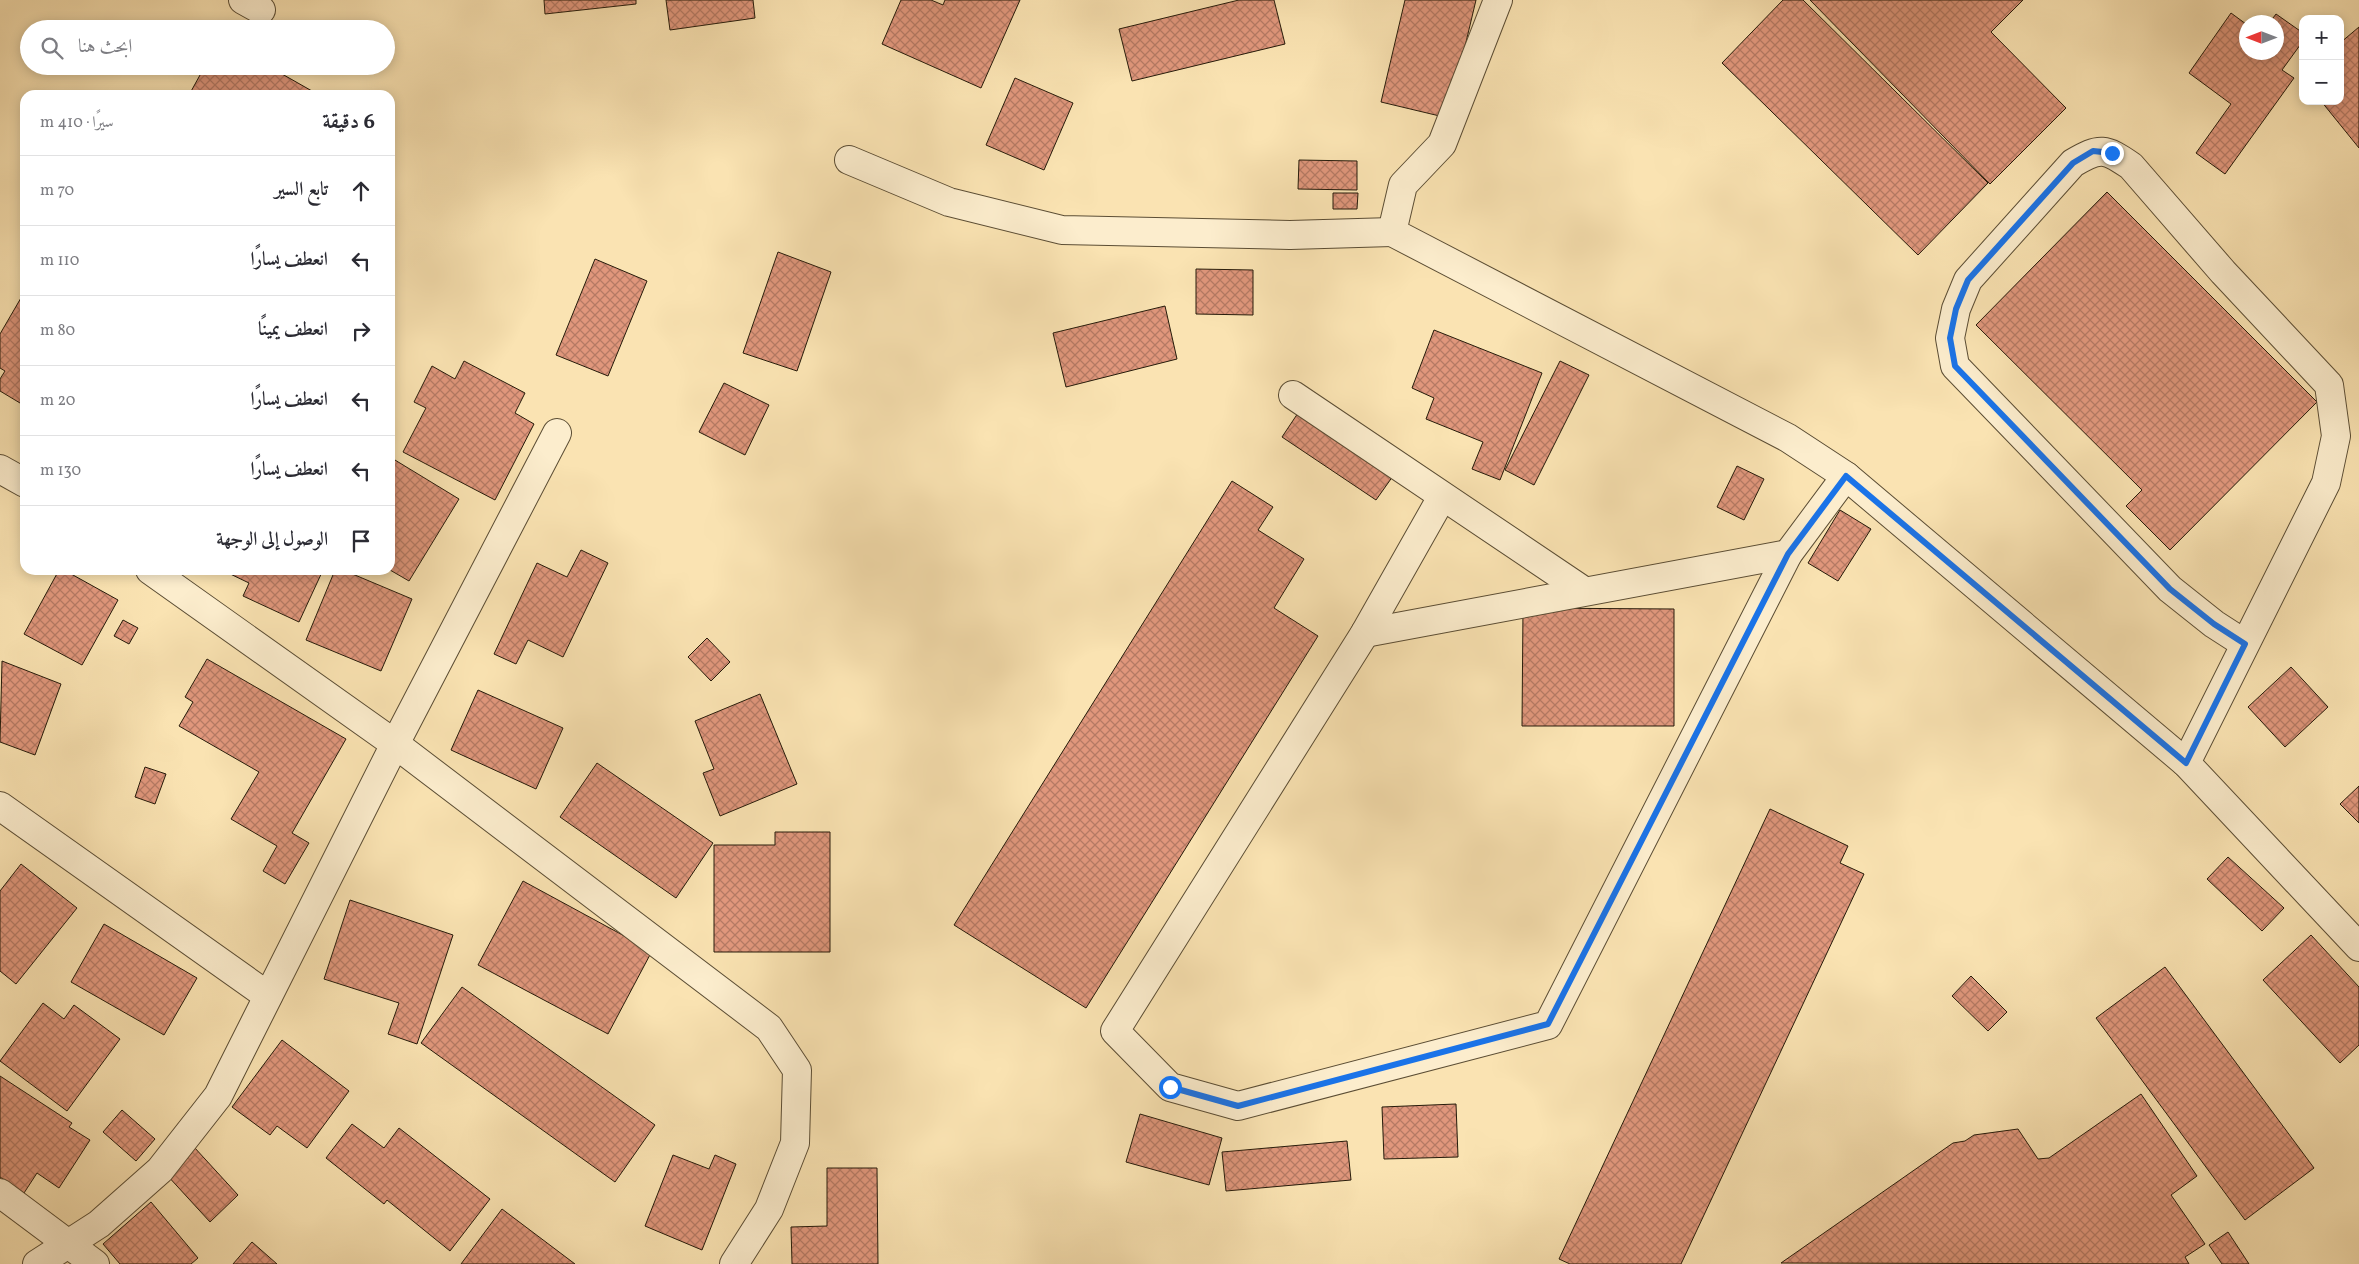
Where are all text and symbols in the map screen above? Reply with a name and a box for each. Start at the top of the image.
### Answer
north arrow [2239,15,2284,60]
map controls [2299,15,2344,105]
button: + [2299,15,2344,60]
search box [20,20,395,75]
icon: search [38,34,66,62]
text: ابحث هنا [78,34,132,60]
button: − [2299,60,2344,105]
text: 6 دقيقة [323,108,375,137]
text: سيرًا · 410 m [40,112,114,134]
route end [2101,142,2124,165]
text: تابع السير [275,177,328,203]
icon: ahead [347,177,375,205]
text: 70 m [40,180,74,202]
text: انعطف يسارًا [250,247,328,273]
icon: left [347,247,375,275]
text: 110 m [40,250,79,272]
text: انعطف يمينًا [258,317,328,343]
icon: right [347,317,375,345]
text: 80 m [40,320,75,342]
text: انعطف يسارًا [250,387,328,413]
icon: left [347,387,375,415]
text: 20 m [40,390,75,412]
text: انعطف يسارًا [250,457,328,483]
icon: left [347,457,375,485]
text: 130 m [40,460,81,482]
text: الوصول إلى الوجهة [216,527,328,553]
icon: arrive [347,527,375,555]
route start [1159,1076,1182,1099]

